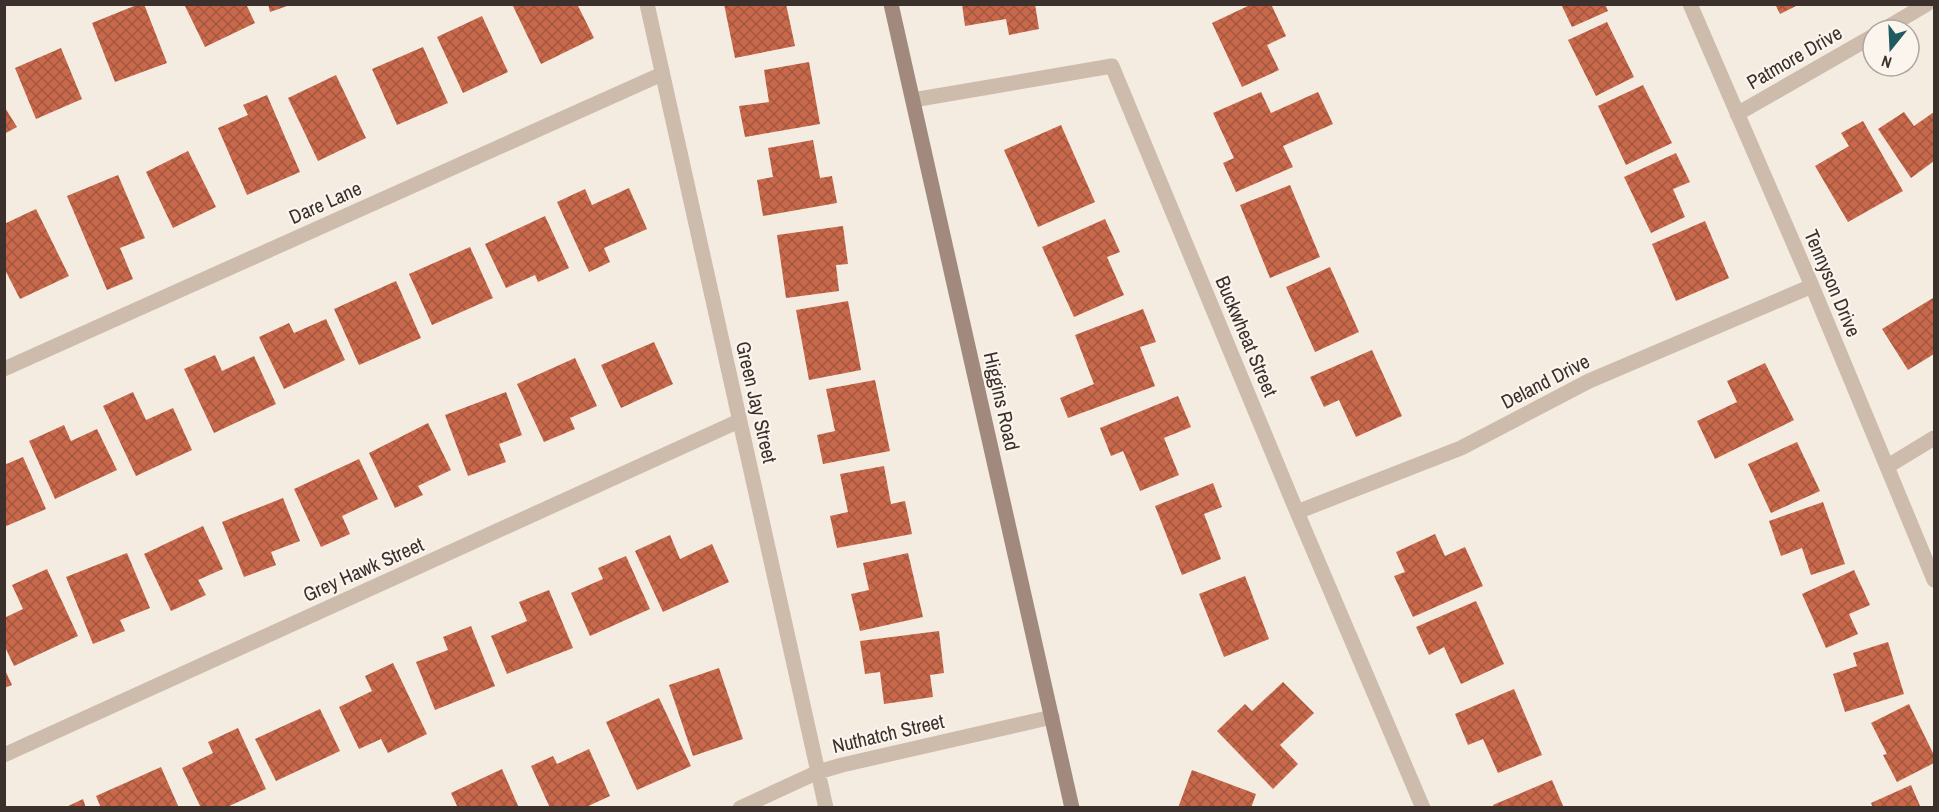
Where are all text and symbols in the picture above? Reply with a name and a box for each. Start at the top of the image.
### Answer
north arrow [1861,18,1921,78]
street label: Patmore Drive [1741,19,1847,95]
text: N [1878,50,1894,74]
street label: Dare Lane [285,174,365,230]
street label: Tennyson Drive [1798,225,1868,341]
street label: Buckwheat Street [1209,272,1285,401]
street label: Green Jay Street [730,339,784,466]
street label: Deland Drive [1496,347,1594,415]
street label: Higgins Road [978,349,1026,453]
street label: Grey Hawk Street [298,530,428,608]
street label: Nuthatch Street [829,707,947,759]

